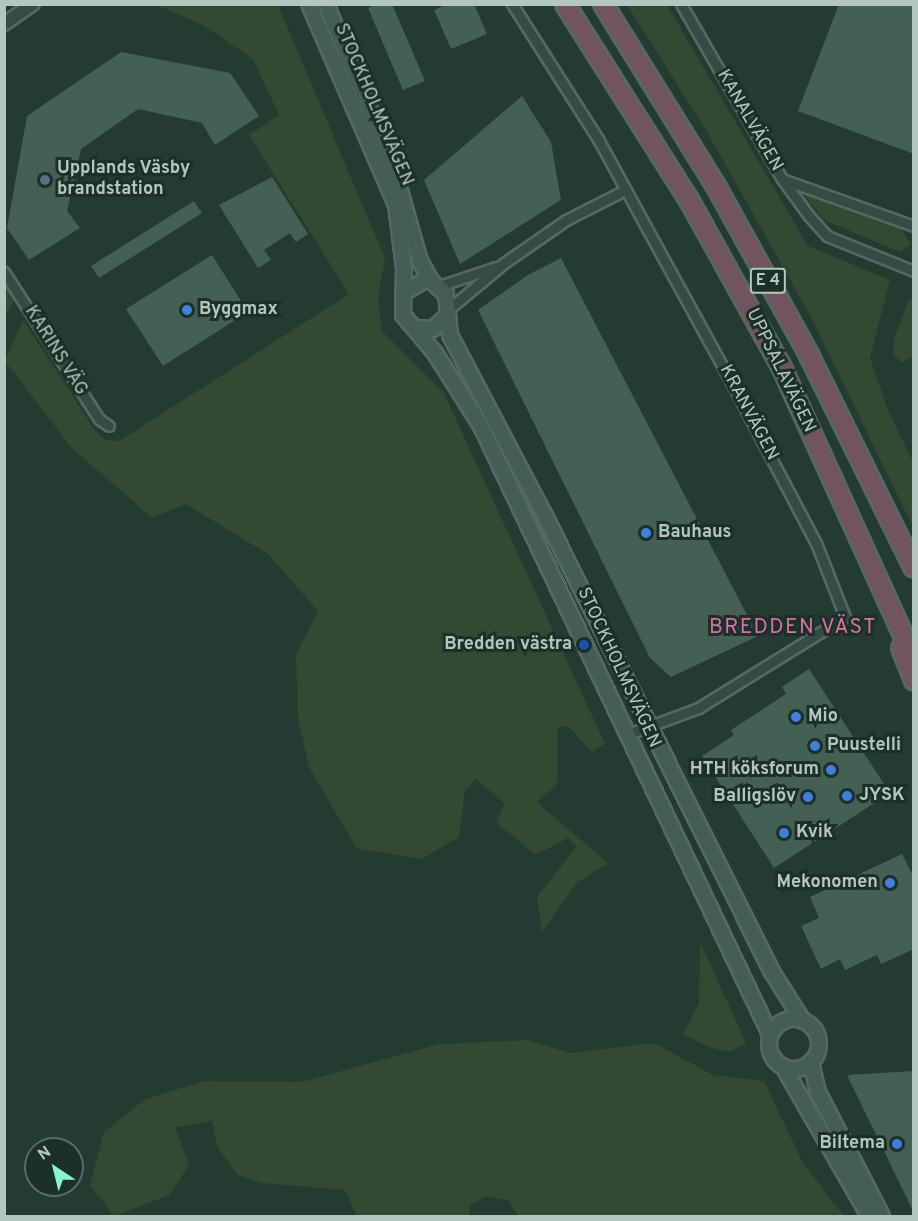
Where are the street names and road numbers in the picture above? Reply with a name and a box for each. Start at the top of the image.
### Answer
street label: STOCKHOLMSVÄGEN [329,21,417,189]
street label: KANALVÄGEN [711,66,787,176]
road number: E 4 [748,268,788,294]
street label: KARINS VÄG [19,302,91,400]
street label: UPPSALAVÄGEN [741,306,819,436]
street label: KRANVÄGEN [714,361,782,465]
street label: STOCKHOLMSVÄGEN [571,585,665,751]

